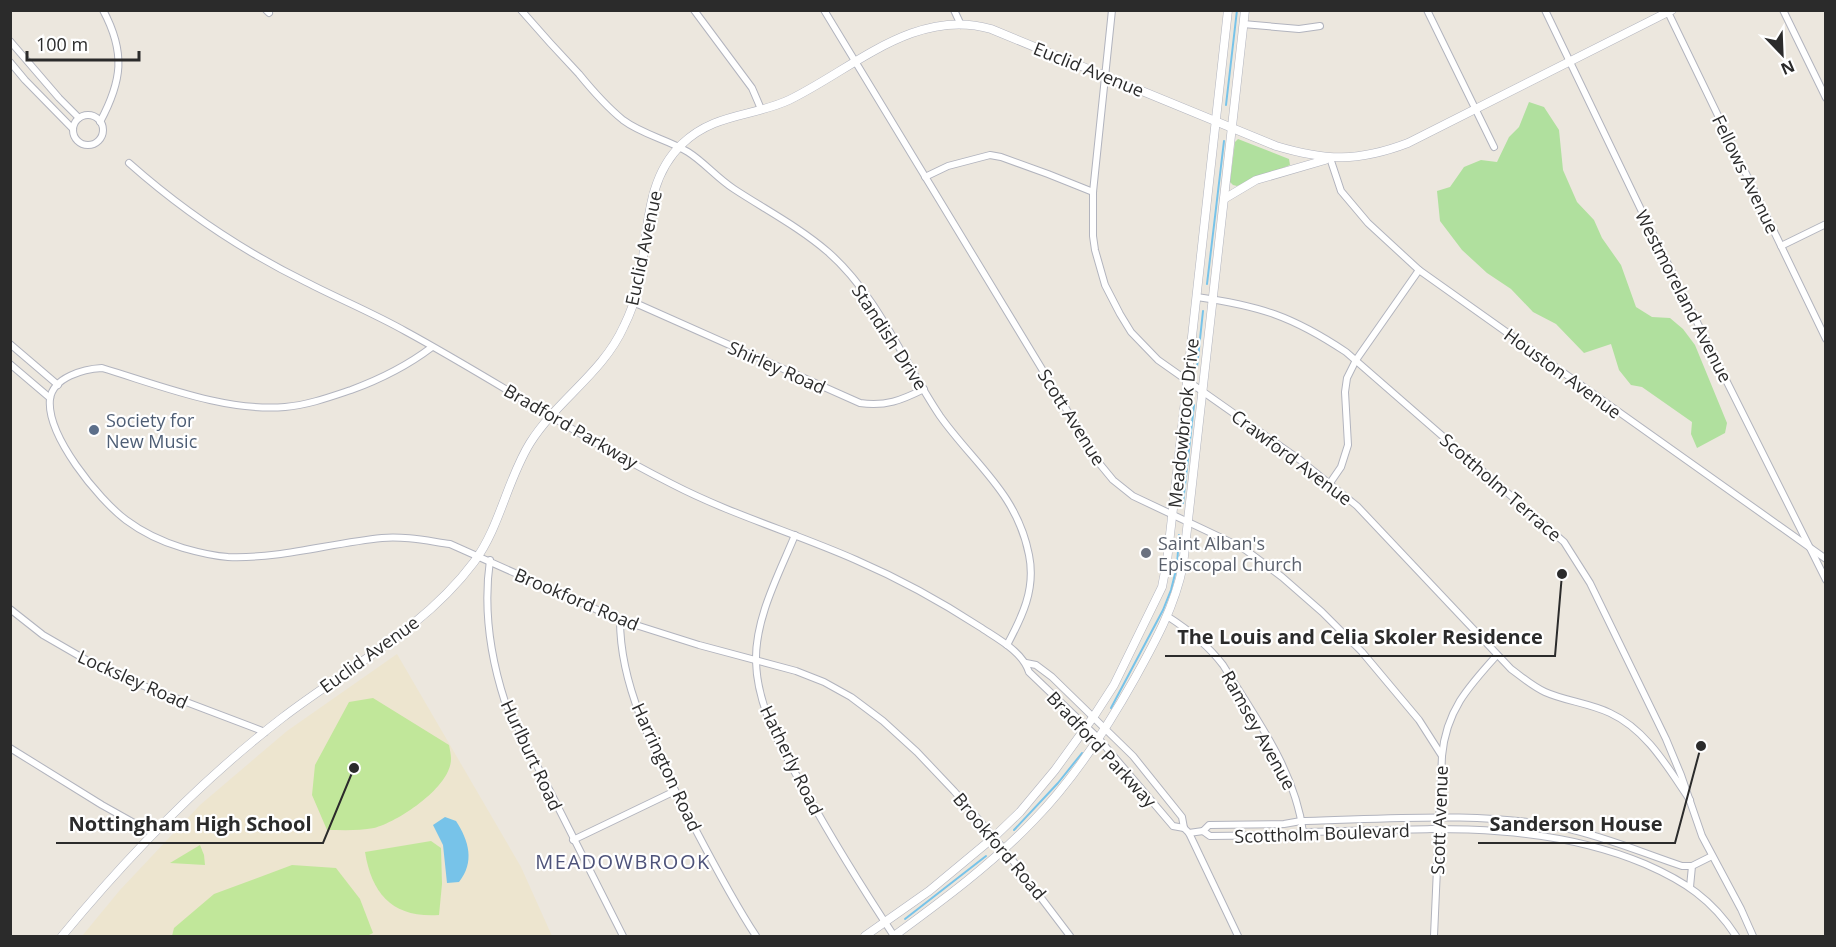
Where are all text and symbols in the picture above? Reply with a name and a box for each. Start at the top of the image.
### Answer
scale bar [27,24,140,62]
north arrow [1752,24,1812,84]
text: 100 m [36,32,88,56]
street label: Euclid Avenue [1030,36,1148,102]
text: N [1778,55,1798,80]
street label: Fellows Avenue [1707,111,1785,237]
street label: Euclid Avenue [619,188,667,308]
street label: Westmoreland Avenue [1630,206,1738,386]
street label: Standish Drive [847,280,933,394]
street label: Houston Avenue [1500,322,1626,424]
street label: Shirley Road [725,335,829,399]
street label: Meadowbrook Drive [1162,337,1204,509]
street label: Scott Avenue [1033,364,1111,470]
street label: Bradford Parkway [500,378,643,475]
street label: Crawford Avenue [1227,404,1357,510]
place label: Society for New Music [106,408,198,453]
marker: Society for New Music [87,423,101,437]
street label: Scottholm Terrace [1435,428,1567,546]
place label: Saint Alban's Episcopal Church [1158,531,1302,576]
marker: Saint Alban's Episcopal Church [1139,546,1153,560]
street label: Brookford Road [511,562,643,636]
street label: Euclid Avenue [315,610,423,698]
callout: The Louis and Celia Skoler Residence [1165,618,1555,656]
text: The Louis and Celia Skoler Residence [1177,623,1543,650]
street label: Locksley Road [74,644,192,714]
street label: Ramsey Avenue [1216,666,1302,794]
street label: Bradford Parkway [1042,686,1163,813]
street label: Hurlburt Road [496,696,568,814]
street label: Harrington Road [627,699,707,835]
street label: Hatherly Road [755,701,829,819]
street label: Scott Avenue [1425,765,1453,875]
street label: Brookford Road [948,787,1052,905]
callout: Nottingham High School [56,805,323,843]
callout: Sanderson House [1478,805,1675,843]
text: Nottingham High School [69,810,311,837]
text: Sanderson House [1489,810,1663,837]
street label: Scottholm Boulevard [1234,818,1410,848]
district label: MEADOWBROOK [535,848,711,875]

